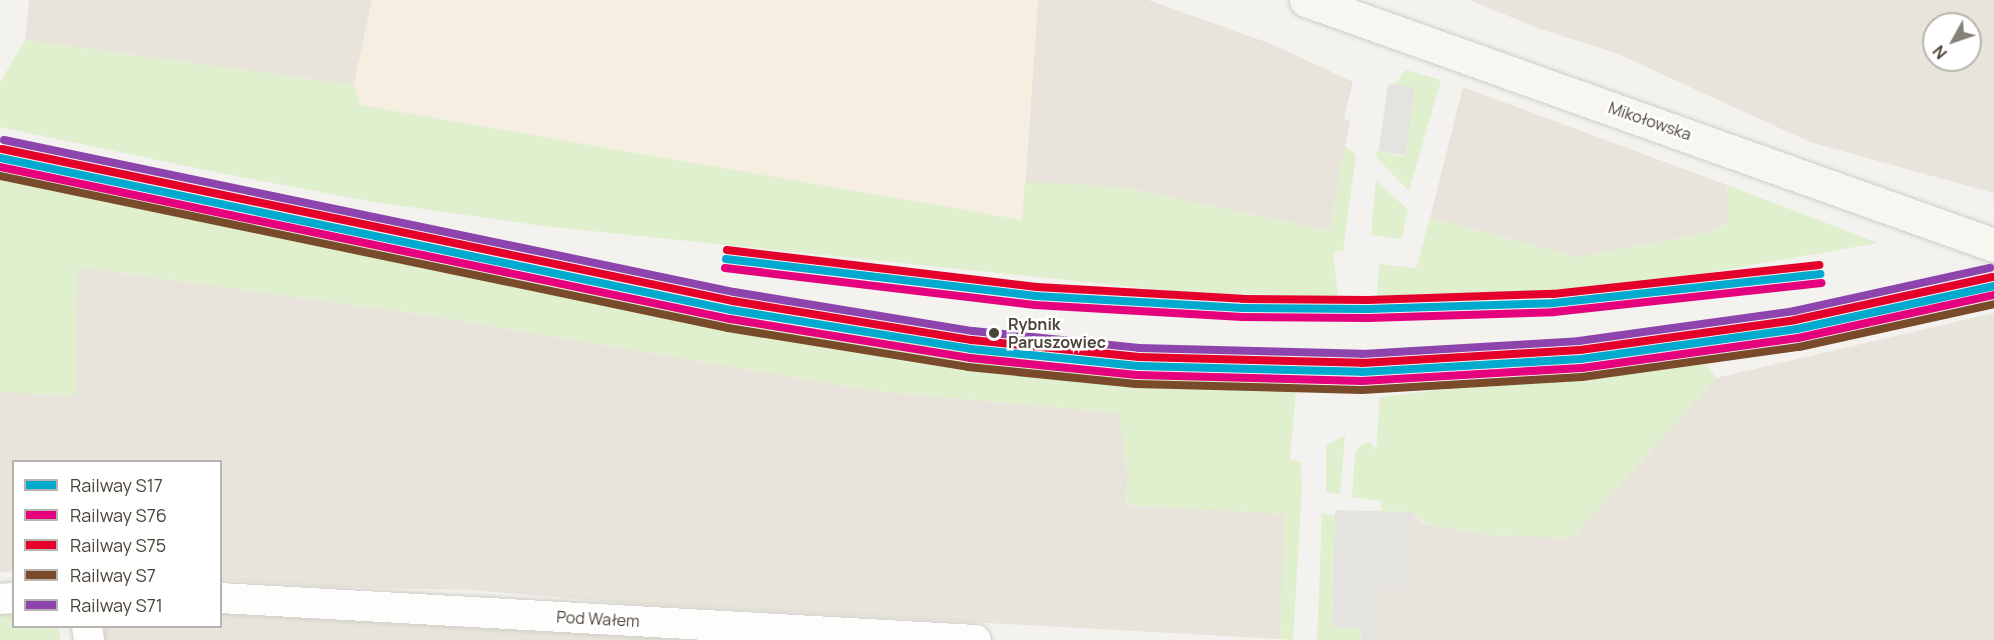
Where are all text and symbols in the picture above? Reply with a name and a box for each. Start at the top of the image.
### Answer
north arrow [1922,12,1982,72]
text: N [1928,41,1952,64]
street label: Mikołowska [1606,98,1694,144]
place label: Rybnik Paruszowiec [1008,314,1106,352]
marker: Rybnik Paruszowiec [985,324,1003,342]
legend [12,460,222,628]
text: Railway S17 [70,473,163,497]
text: Railway S76 [70,503,167,527]
text: Railway S75 [70,533,166,557]
text: Railway S7 [70,563,156,587]
text: Railway S71 [70,593,163,617]
street label: Pod Wałem [556,607,640,631]

